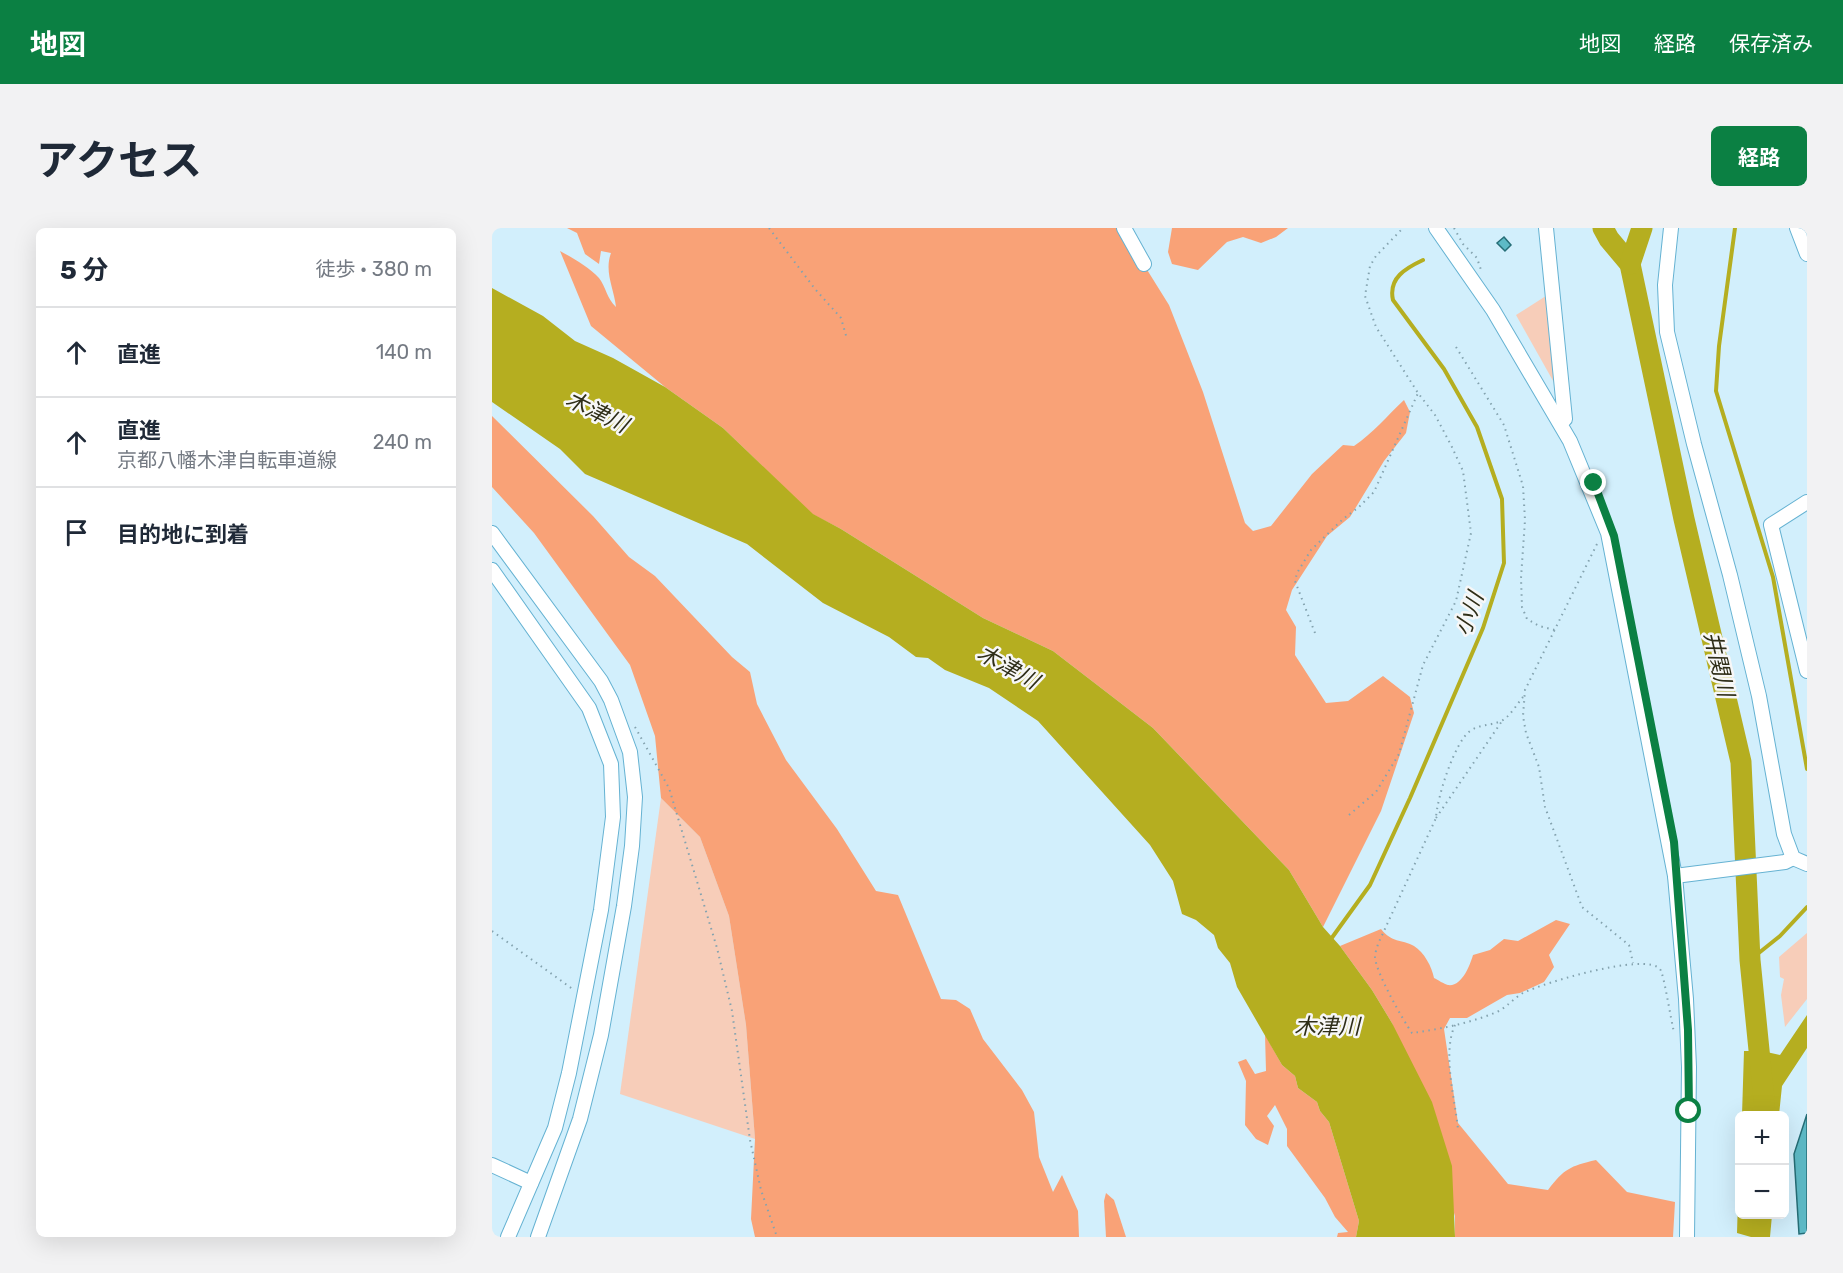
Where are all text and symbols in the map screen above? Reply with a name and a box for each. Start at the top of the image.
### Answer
text: 地図 [30,28,86,61]
text: 地図 [1579,31,1621,56]
text: 経路 [1654,31,1696,56]
text: 保存済み [1729,31,1813,56]
button: 経路 [1711,126,1807,186]
text: アクセス [36,136,202,186]
text: 5 分 [60,255,108,286]
text: 徒歩 · 380 m [315,257,432,281]
icon: ahead [60,336,93,369]
text: 140 m [376,340,432,364]
text: 直進 [117,341,161,368]
water label: 木津川 [561,385,634,439]
text: 直進 [117,417,161,444]
icon: ahead [60,426,93,459]
text: 240 m [373,430,432,454]
text: 京都八幡木津自転車道線 [117,448,337,472]
route end [1580,469,1606,495]
icon: arrive [60,516,93,549]
text: 目的地に到着 [117,521,249,548]
water label: 小川 [1449,587,1490,639]
water label: 井関川 [1698,629,1740,701]
water label: 木津川 [973,639,1045,696]
water label: 木津川 [1294,1013,1362,1040]
route start [1675,1097,1701,1123]
map controls [1735,1111,1789,1219]
button: + [1735,1111,1789,1165]
button: − [1735,1165,1789,1219]

